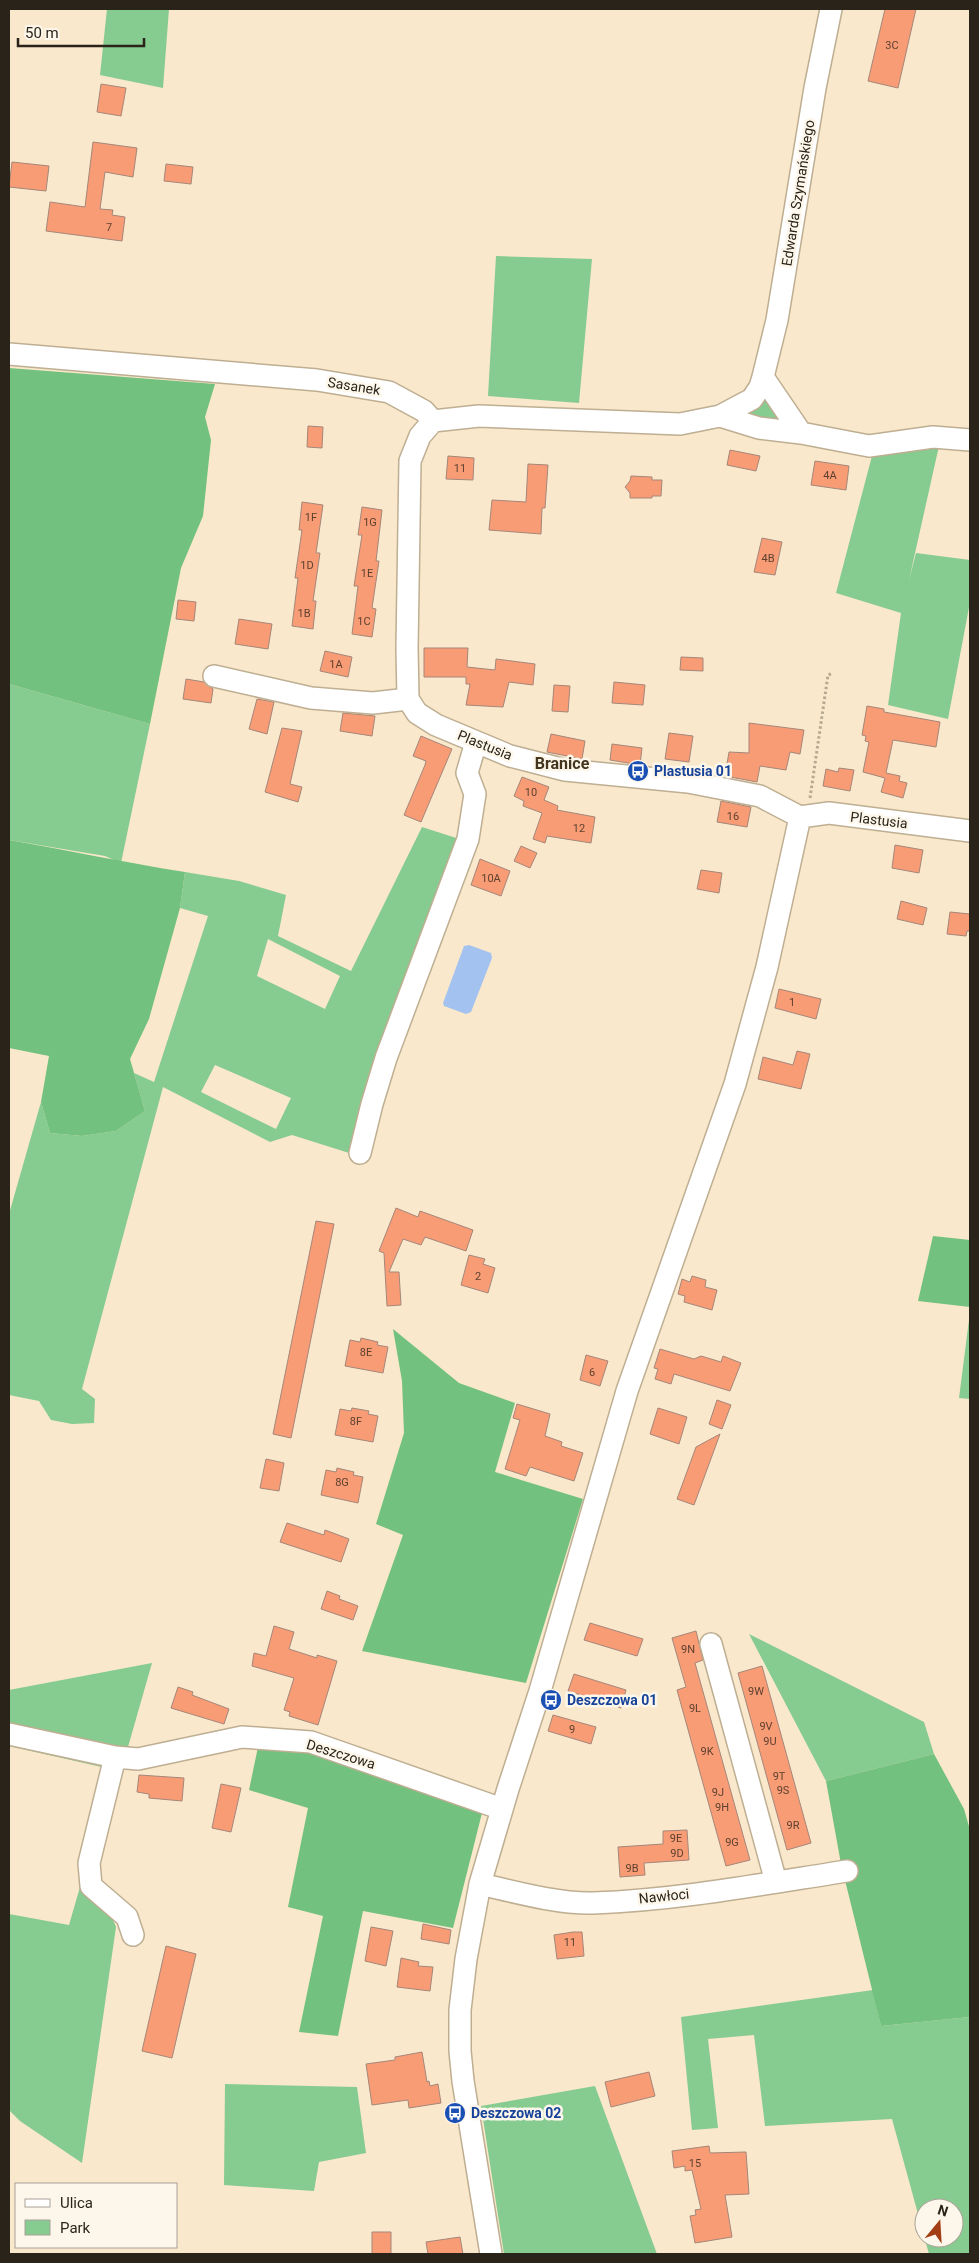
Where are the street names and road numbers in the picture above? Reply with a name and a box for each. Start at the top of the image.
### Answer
street label: Edwarda Szymańskiego [779,119,817,267]
street label: Sasanek [327,374,382,398]
street label: Plastusia [455,727,515,763]
street label: Plastusia [849,809,909,831]
street label: Deszczowa [305,1736,377,1772]
street label: Nawłoci [638,1885,690,1907]

